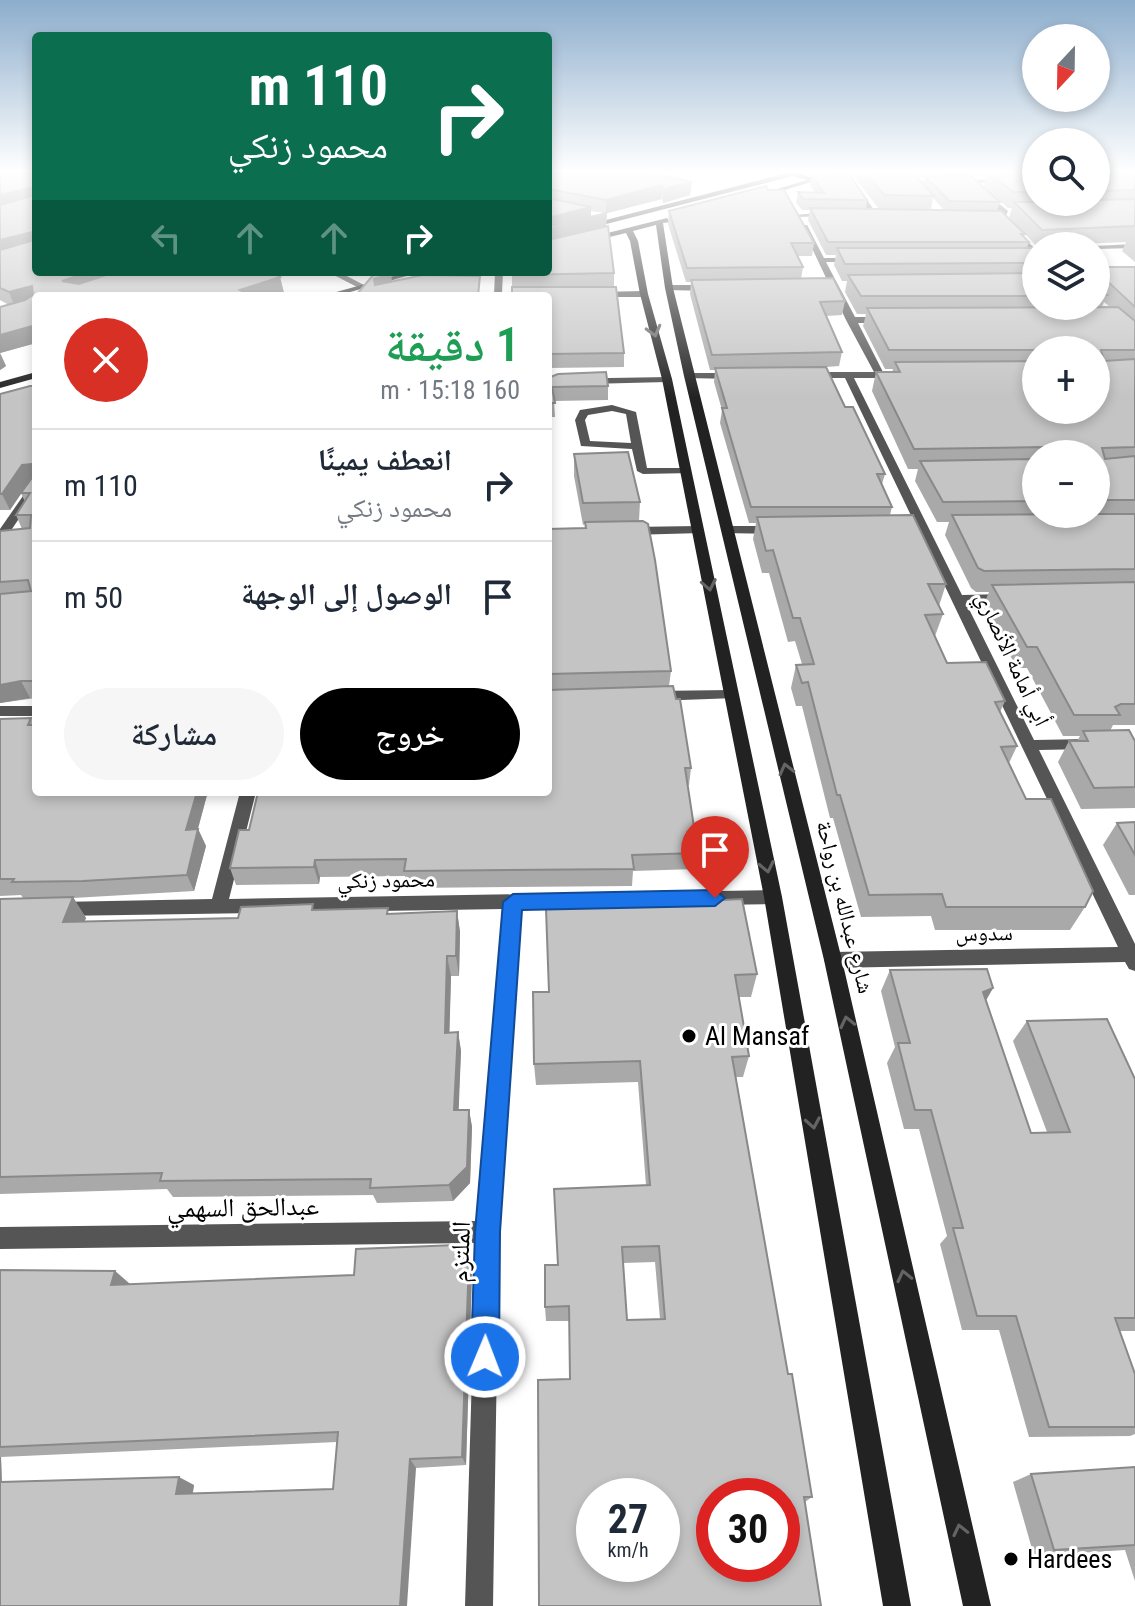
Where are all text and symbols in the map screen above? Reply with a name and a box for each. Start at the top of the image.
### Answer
north arrow [1022,24,1110,112]
map controls [1022,24,1110,528]
text: 110 m [249,53,388,119]
icon: right [416,64,520,168]
text: محمود زنكي [228,125,388,167]
button: search [1022,128,1110,216]
icon: left [144,216,188,260]
icon: ahead [228,216,272,260]
icon: ahead [312,216,356,260]
icon: right [396,216,440,260]
button: layers [1022,232,1110,320]
text: 1 دقيقة [385,316,520,373]
button: close [64,318,148,402]
one-way arrow [645,324,661,338]
button: + [1022,336,1110,424]
text: 160 m · 15:18 [380,375,520,405]
button: − [1022,440,1110,528]
text: انعطف يمينًا [318,442,452,477]
icon: right [476,463,520,507]
text: 110 m [64,468,138,503]
text: محمود زنكي [336,493,452,523]
icon: arrive [476,575,520,619]
text: الوصول إلى الوجهة [241,576,452,611]
one-way arrow [700,579,717,592]
text: 50 m [64,580,123,615]
street label: أبي أمامة الأنصاري [967,588,1056,732]
button: مشاركة [64,688,284,780]
button: خروج [300,688,520,780]
one-way arrow [779,763,796,777]
pin [681,816,749,898]
street label: شارع عبدالله بن رواحة [810,818,879,996]
icon: arrive [693,828,737,872]
one-way arrow [758,860,775,874]
street label: محمود زنكي [337,867,435,898]
street label: سدوس [955,920,1013,947]
one-way arrow [839,1016,856,1030]
place label: Al Mansaf [705,1021,809,1051]
marker: Al Mansaf [680,1027,698,1045]
one-way arrow [803,1117,820,1130]
street label: عبدالحق السهمي [167,1191,319,1229]
street label: الملتزم [444,1221,479,1283]
one-way arrow [896,1270,913,1283]
position arrow [443,1315,527,1399]
speed limit sign: 30 [696,1478,800,1582]
text: 27 [608,1496,648,1543]
one-way arrow [952,1524,969,1537]
text: km/h [607,1538,649,1562]
place label: Hardees [1027,1544,1112,1574]
marker: Hardees [1002,1550,1020,1568]

